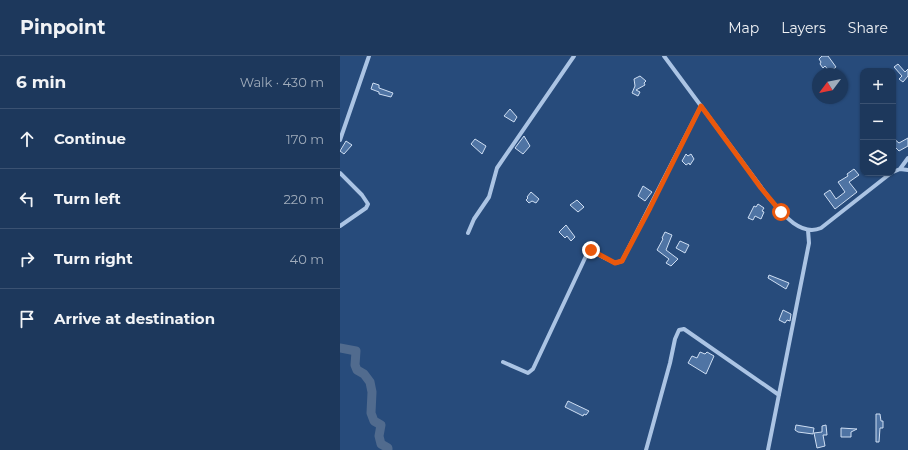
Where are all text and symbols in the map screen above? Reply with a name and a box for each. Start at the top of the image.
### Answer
text: Pinpoint [20,16,105,39]
text: Map [728,19,759,37]
text: Layers [781,19,826,37]
text: Share [848,19,888,37]
north arrow [812,68,848,104]
map controls [860,68,896,176]
button: + [860,68,896,104]
text: 6 min [16,72,66,92]
text: Walk · 430 m [240,74,324,90]
button: − [860,104,896,140]
icon: ahead [16,128,38,150]
text: Continue [54,129,126,148]
text: 170 m [286,131,324,147]
button: layers [860,140,896,176]
icon: left [16,188,38,210]
text: Turn left [54,189,121,208]
text: 220 m [283,191,324,207]
route start [772,203,790,221]
route end [582,241,600,259]
icon: right [16,248,38,270]
text: Turn right [54,249,133,268]
text: 40 m [290,251,324,267]
icon: arrive [16,308,38,330]
text: Arrive at destination [54,309,215,328]

